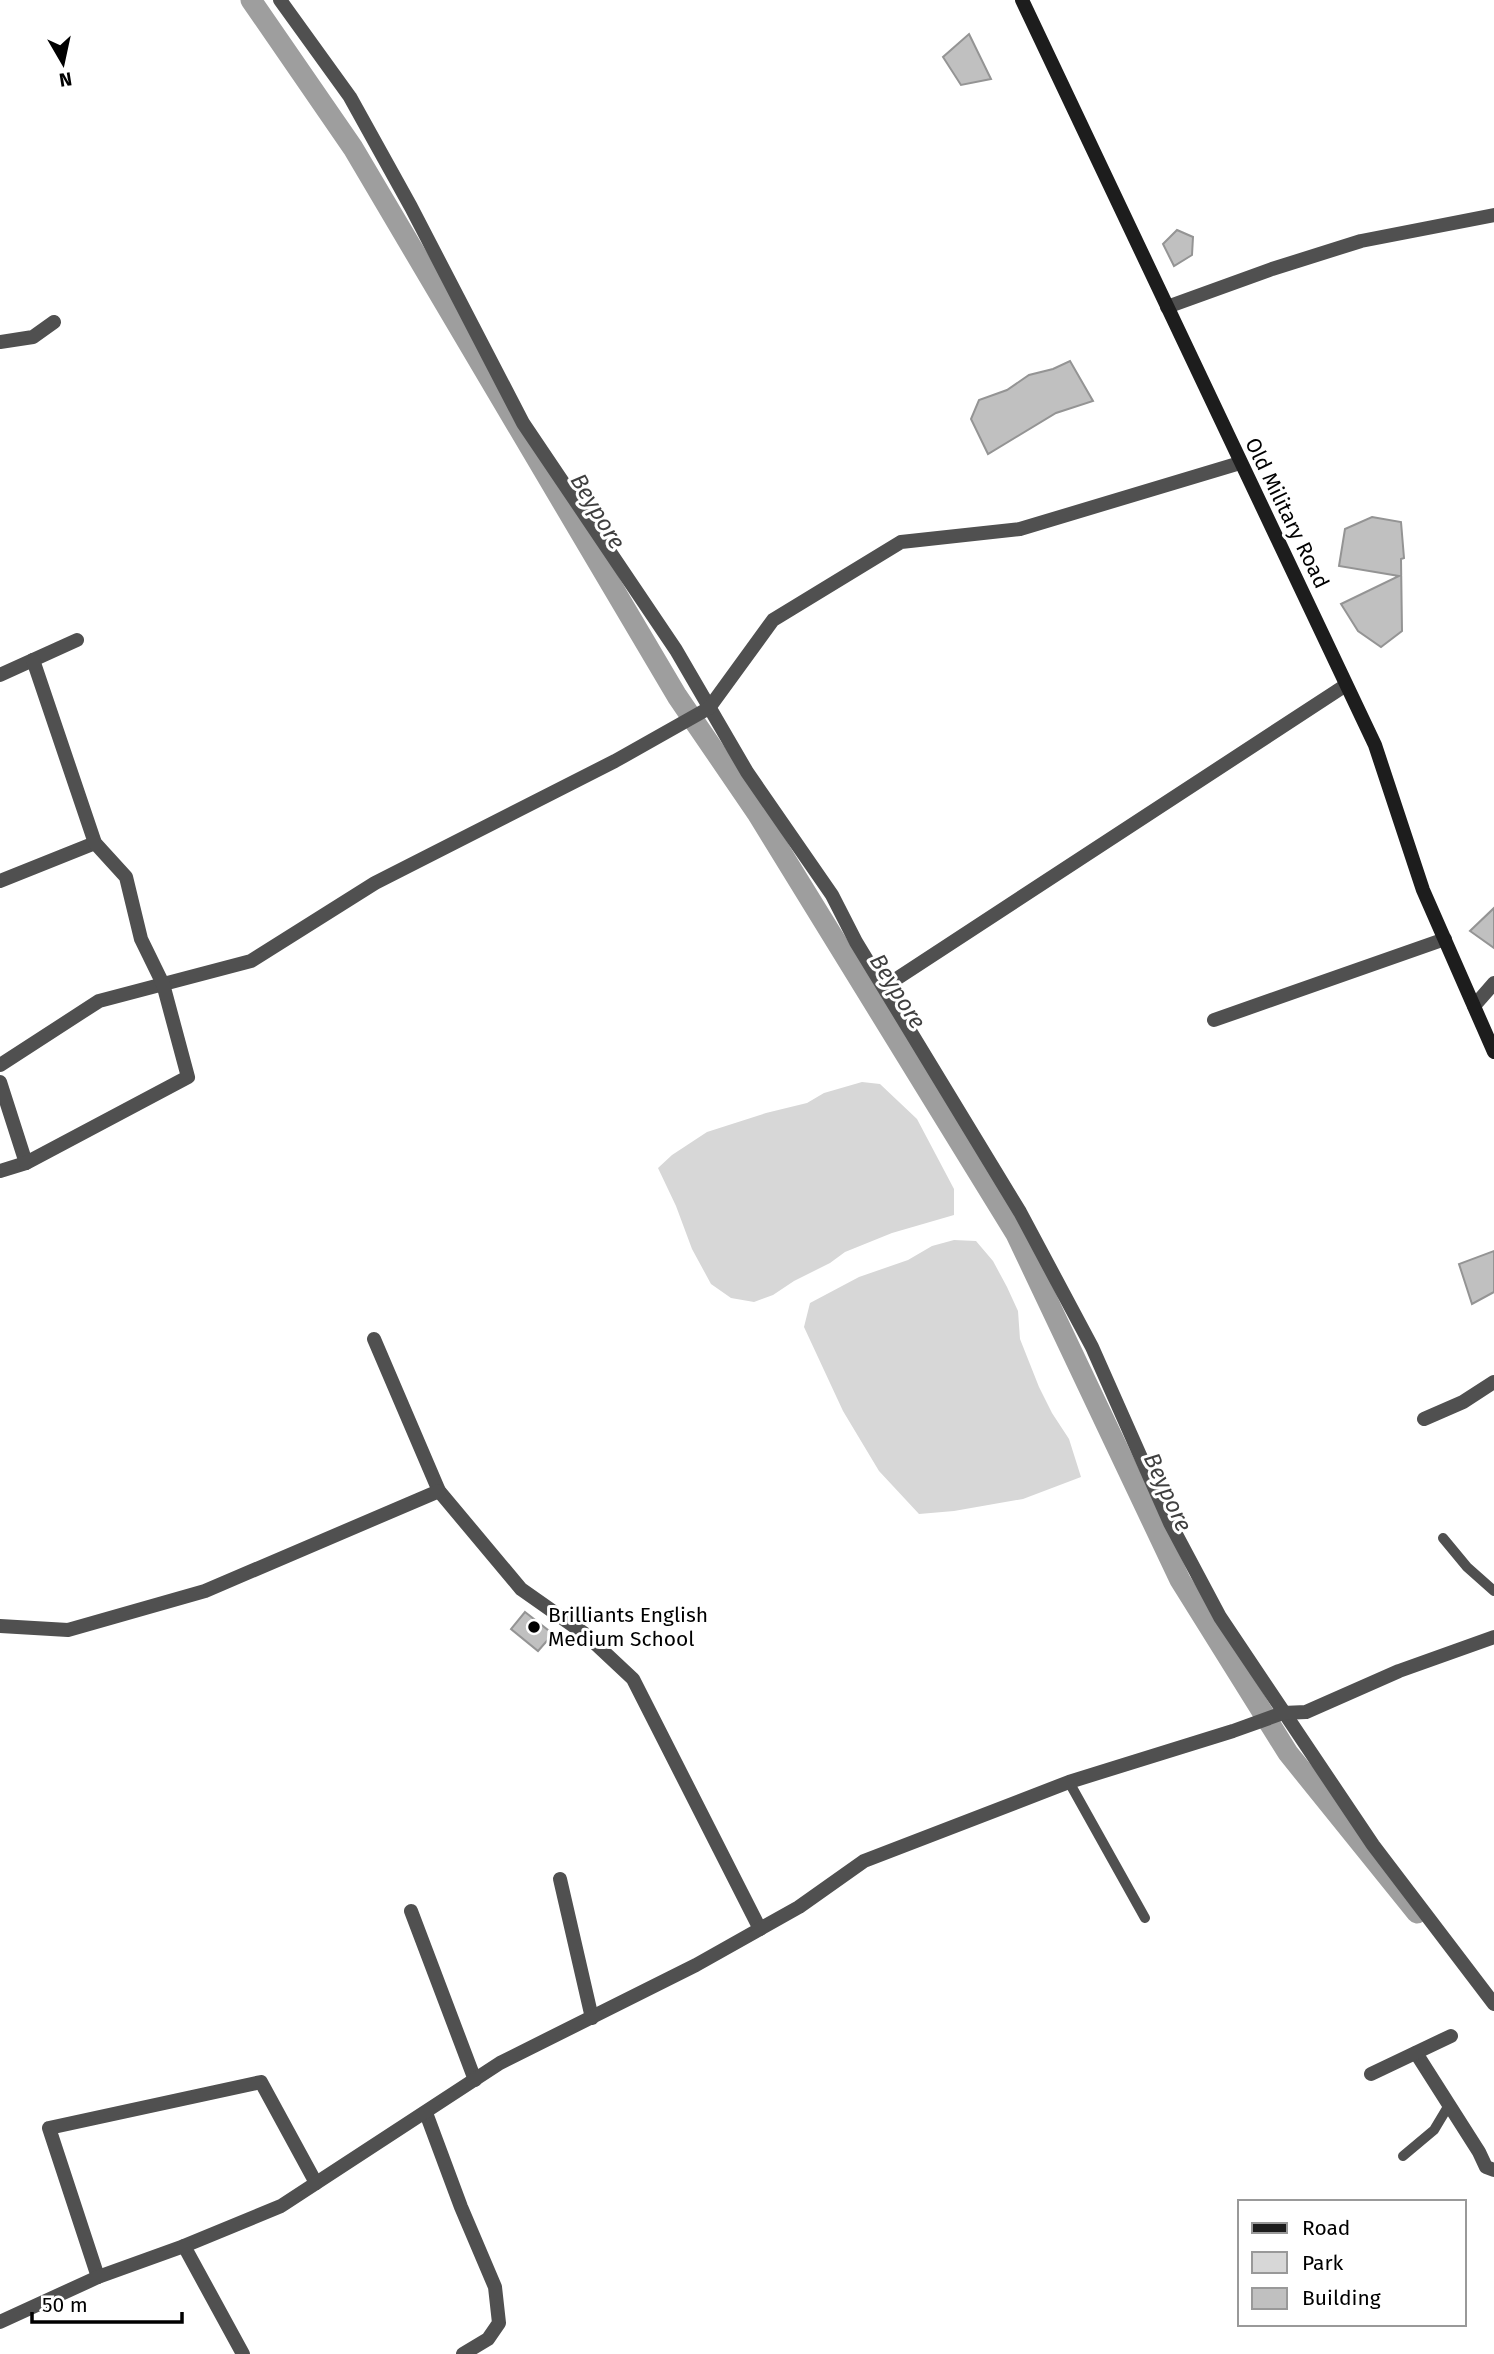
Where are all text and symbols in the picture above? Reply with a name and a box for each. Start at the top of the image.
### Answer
north arrow [28,28,98,98]
text: N [58,67,74,92]
street label: Old Military Road [1239,433,1335,593]
water label: Beypore [565,468,632,554]
water label: Beypore [864,948,932,1034]
water label: Beypore [1138,1448,1198,1536]
place label: Brilliants English Medium School [548,1602,708,1652]
marker: Brilliants English Medium School [526,1619,542,1635]
legend [1238,2200,1466,2326]
text: Road [1302,2215,1350,2241]
text: Park [1302,2250,1344,2276]
scale bar [32,2280,182,2324]
text: Building [1302,2285,1381,2311]
text: 50 m [42,2292,88,2318]

